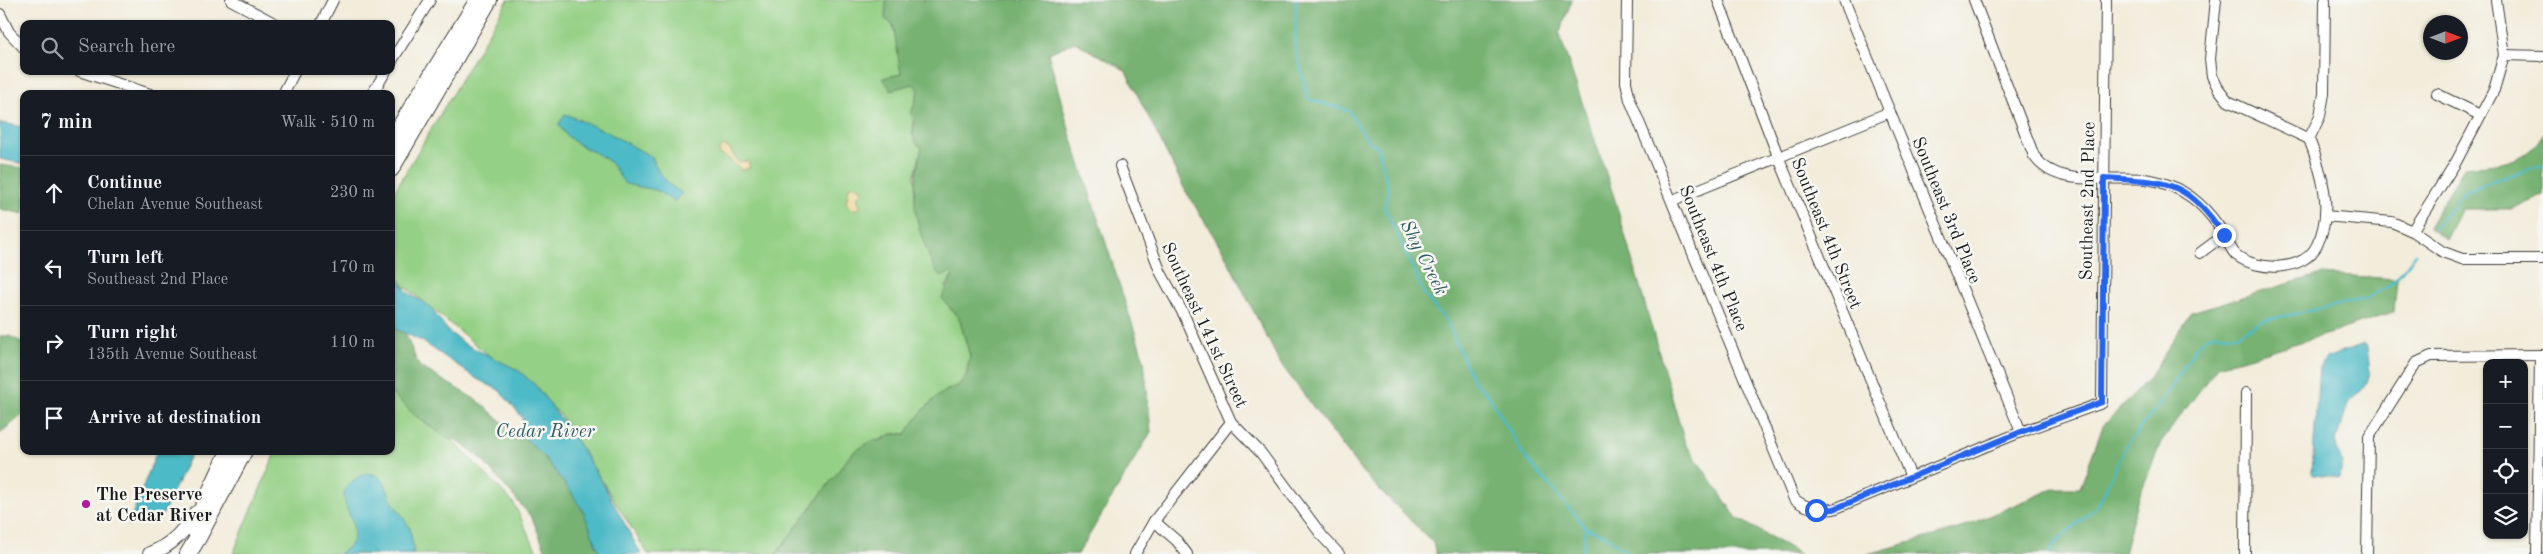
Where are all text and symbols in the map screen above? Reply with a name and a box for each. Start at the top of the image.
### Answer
north arrow [2423,15,2468,60]
search box [20,20,395,75]
icon: search [38,34,66,62]
text: Search here [78,38,175,57]
text: 7 min [40,112,93,133]
text: Walk · 510 m [280,115,375,131]
street label: Southeast 2nd Place [2078,121,2098,281]
street label: Southeast 3rd Place [1908,134,1984,286]
street label: Southeast 4th Street [1787,155,1865,312]
text: Continue [87,174,162,193]
icon: ahead [40,179,68,207]
street label: Southeast 4th Place [1676,183,1751,334]
text: 230 m [330,185,375,201]
text: Chelan Avenue Southeast [87,197,263,213]
water label: Shy Creek [1396,217,1450,299]
route end [2213,224,2236,247]
street label: Southeast 141st Street [1158,240,1250,411]
text: Turn left [87,249,164,268]
icon: left [40,254,68,282]
text: 170 m [330,260,375,276]
text: Southeast 2nd Place [87,272,228,288]
text: Turn right [87,324,177,343]
icon: right [40,329,68,357]
text: 110 m [330,335,375,351]
text: 135th Avenue Southeast [87,347,257,363]
map controls [2483,359,2528,539]
button: + [2483,359,2528,404]
icon: arrive [40,404,68,432]
button: − [2483,404,2528,449]
text: Arrive at destination [87,409,261,428]
water label: Cedar River [495,423,595,442]
button: locate [2483,449,2528,494]
place label: The Preserve at Cedar River [96,486,212,525]
button: layers [2483,494,2528,539]
marker: The Preserve at Cedar River [80,498,92,510]
route start [1805,499,1828,522]

